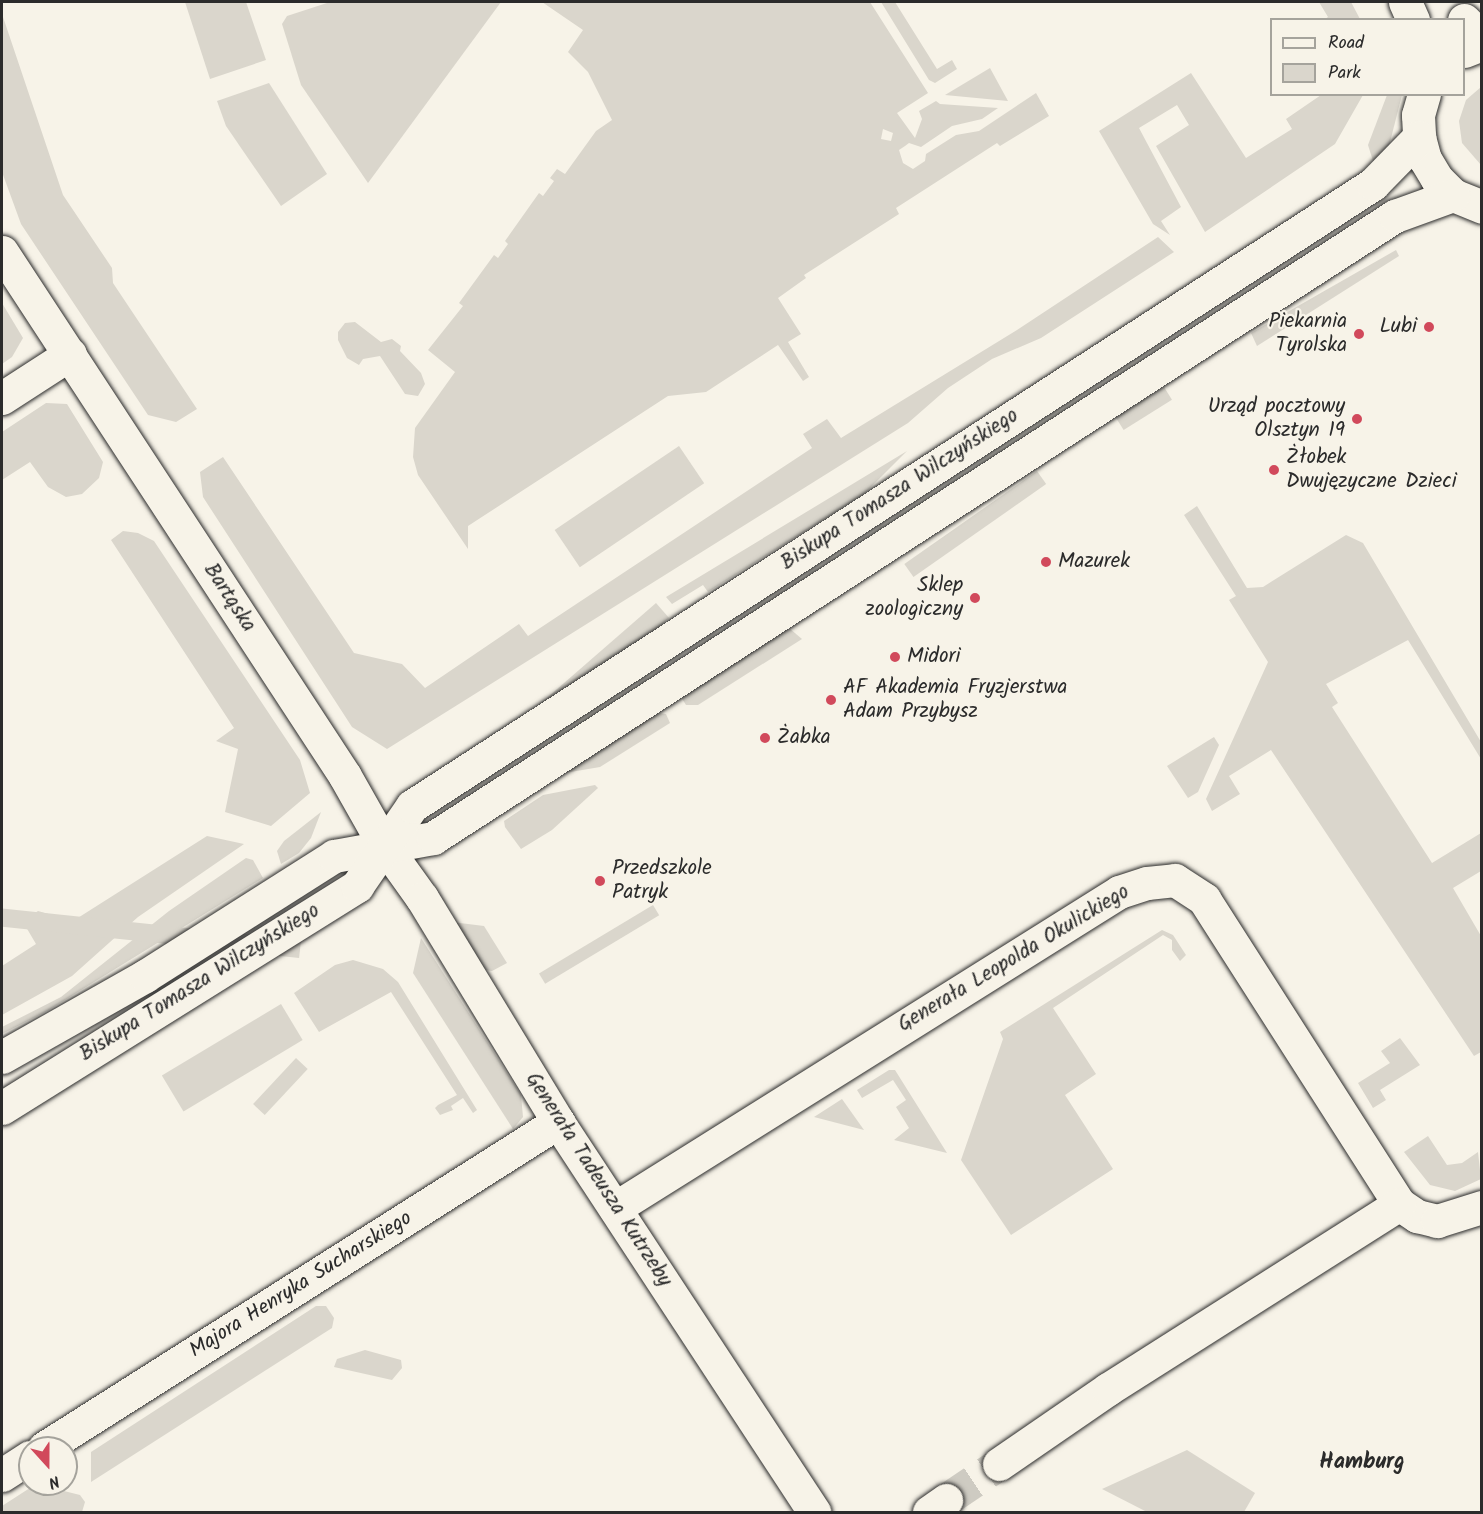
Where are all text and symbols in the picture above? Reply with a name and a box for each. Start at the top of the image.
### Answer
legend [1270,18,1465,96]
text: Road [1328,29,1364,58]
text: Park [1328,59,1361,88]
place label: Piekarnia Tyrolska [1268,309,1347,359]
place label: Lubi [1379,314,1417,340]
marker: Lubi [1422,320,1436,334]
marker: Piekarnia Tyrolska [1352,327,1366,341]
place label: Urząd pocztowy Olsztyn 19 [1208,394,1345,444]
street label: Biskupa Tomasza Wilczyńskiego [776,404,1024,576]
marker: Urząd pocztowy Olsztyn 19 [1350,412,1364,426]
place label: Żłobek Dwujęzyczne Dzieci [1286,445,1457,495]
marker: Żłobek Dwujęzyczne Dzieci [1267,463,1281,477]
place label: Mazurek [1058,549,1130,575]
marker: Mazurek [1039,555,1053,569]
street label: Bartąska [198,559,260,637]
place label: Sklep zoologiczny [865,573,963,623]
marker: Sklep zoologiczny [968,591,982,605]
place label: Midori [907,644,961,670]
marker: Midori [888,650,902,664]
place label: AF Akademia Fryzjerstwa Adam Przybysz [843,675,1067,725]
marker: AF Akademia Fryzjerstwa Adam Przybysz [824,693,838,707]
place label: Żabka [777,725,831,751]
marker: Żabka [758,731,772,745]
place label: Przedszkole Patryk [612,856,712,906]
marker: Przedszkole Patryk [593,874,607,888]
street label: Generała Leopolda Okulickiego [894,880,1134,1038]
street label: Biskupa Tomasza Wilczyńskiego [75,899,325,1067]
street label: Generała Tadeusza Kutrzeby [519,1068,677,1292]
street label: Majora Henryka Sucharskiego [185,1206,417,1364]
north arrow [18,1436,78,1496]
district label: Hamburg [1319,1450,1405,1476]
text: N [45,1468,63,1495]

